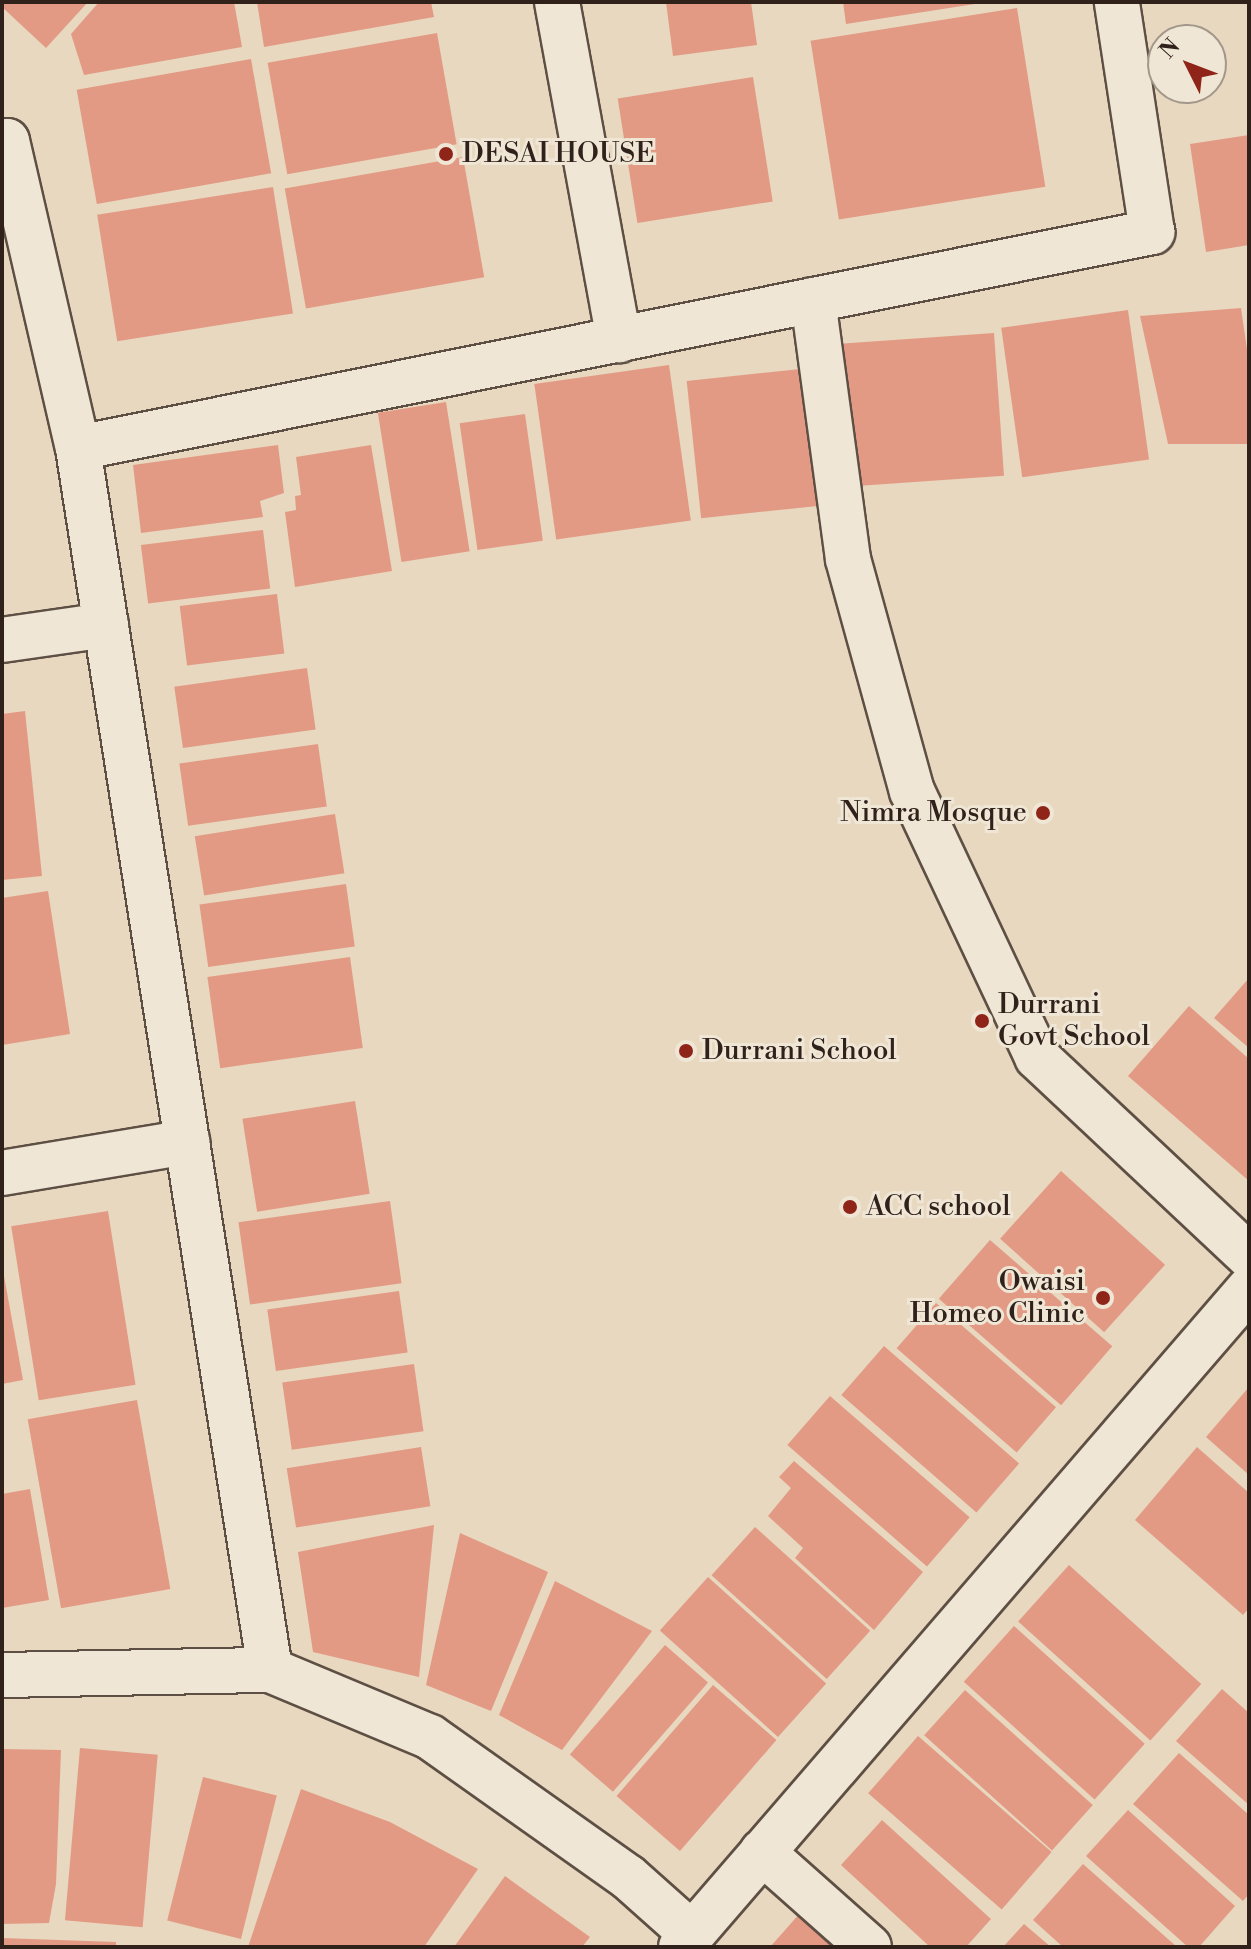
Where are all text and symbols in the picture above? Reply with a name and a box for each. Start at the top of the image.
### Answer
north arrow [1147,24,1227,104]
text: N [1154,33,1186,64]
place label: DESAI HOUSE [462,137,655,171]
marker: DESAI HOUSE [437,145,455,163]
place label: Nimra Mosque [840,796,1027,830]
marker: Nimra Mosque [1034,804,1052,822]
place label: Durrani Govt School [998,988,1150,1054]
marker: Durrani Govt School [973,1012,991,1030]
place label: Durrani School [702,1034,897,1068]
marker: Durrani School [677,1042,695,1060]
place label: ACC school [866,1190,1011,1224]
marker: ACC school [841,1198,859,1216]
place label: Owaisi Homeo Clinic [910,1265,1085,1331]
marker: Owaisi Homeo Clinic [1092,1287,1114,1309]

